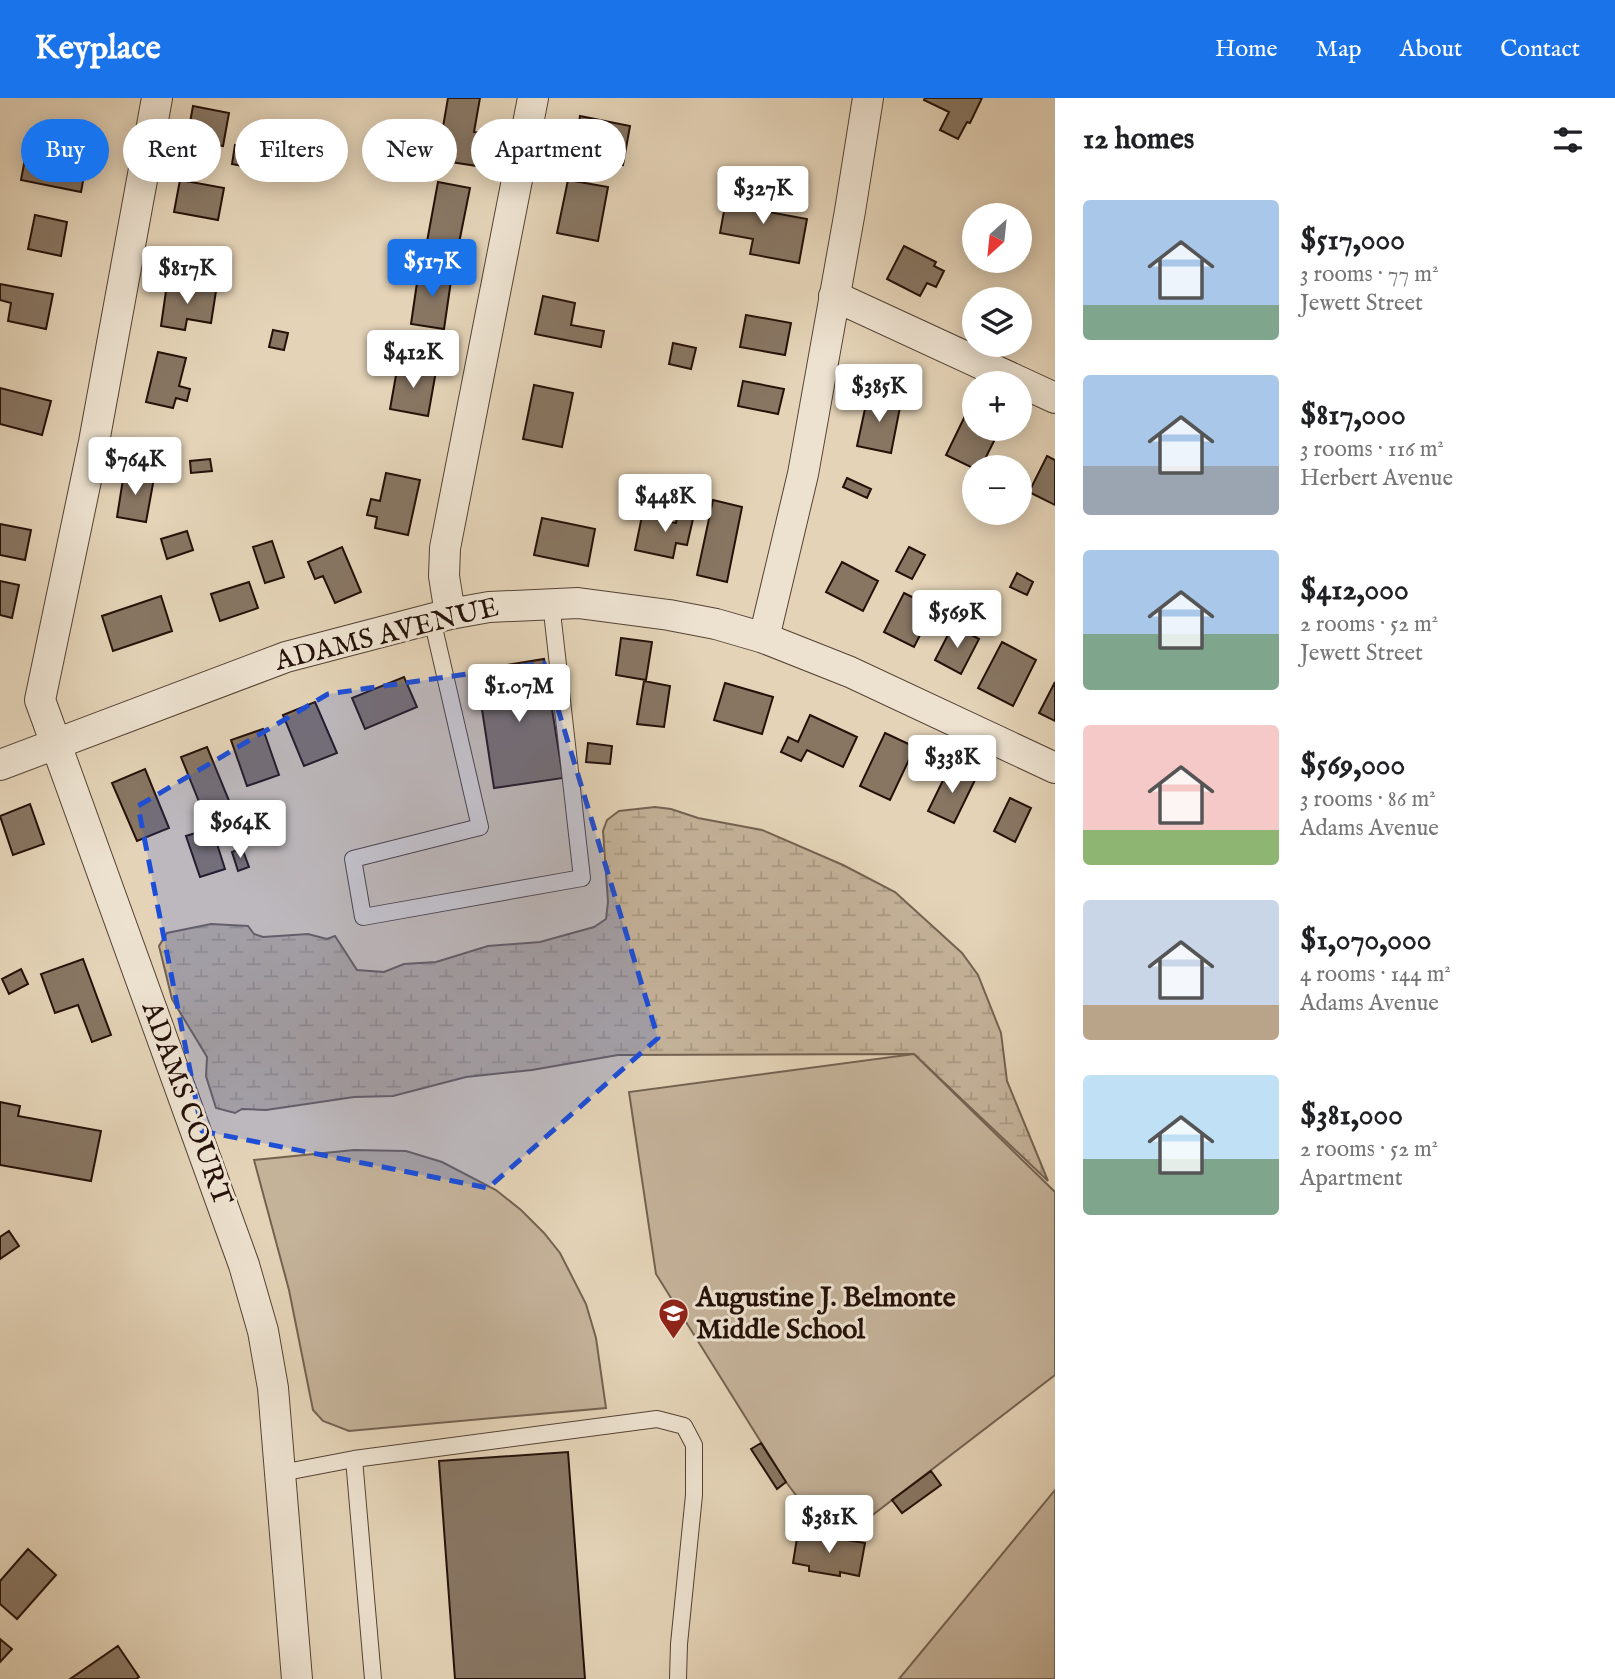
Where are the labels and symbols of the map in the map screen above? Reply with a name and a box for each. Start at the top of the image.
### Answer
pin: $327K [714,166,812,226]
north arrow [962,203,1032,273]
pin: $517K [383,240,481,299]
pin: $817K [138,246,236,306]
pin: $412K [364,330,462,390]
pin: $385K [830,364,928,424]
pin: $764K [86,438,184,497]
pin: $448K [616,474,714,534]
street label: ADAMS AVENUE [271,590,502,680]
pin: $569K [908,590,1006,650]
pin: $1.07M [462,664,576,724]
pin: $338K [903,736,1001,795]
pin: $964K [191,800,289,860]
street label: ADAMS COURT [133,996,239,1211]
place label: Augustine J. Belmonte Middle School [695,1281,956,1348]
school or university icon: Augustine J. Belmonte Middle School [656,1297,690,1341]
pin: $381K [780,1496,878,1555]

